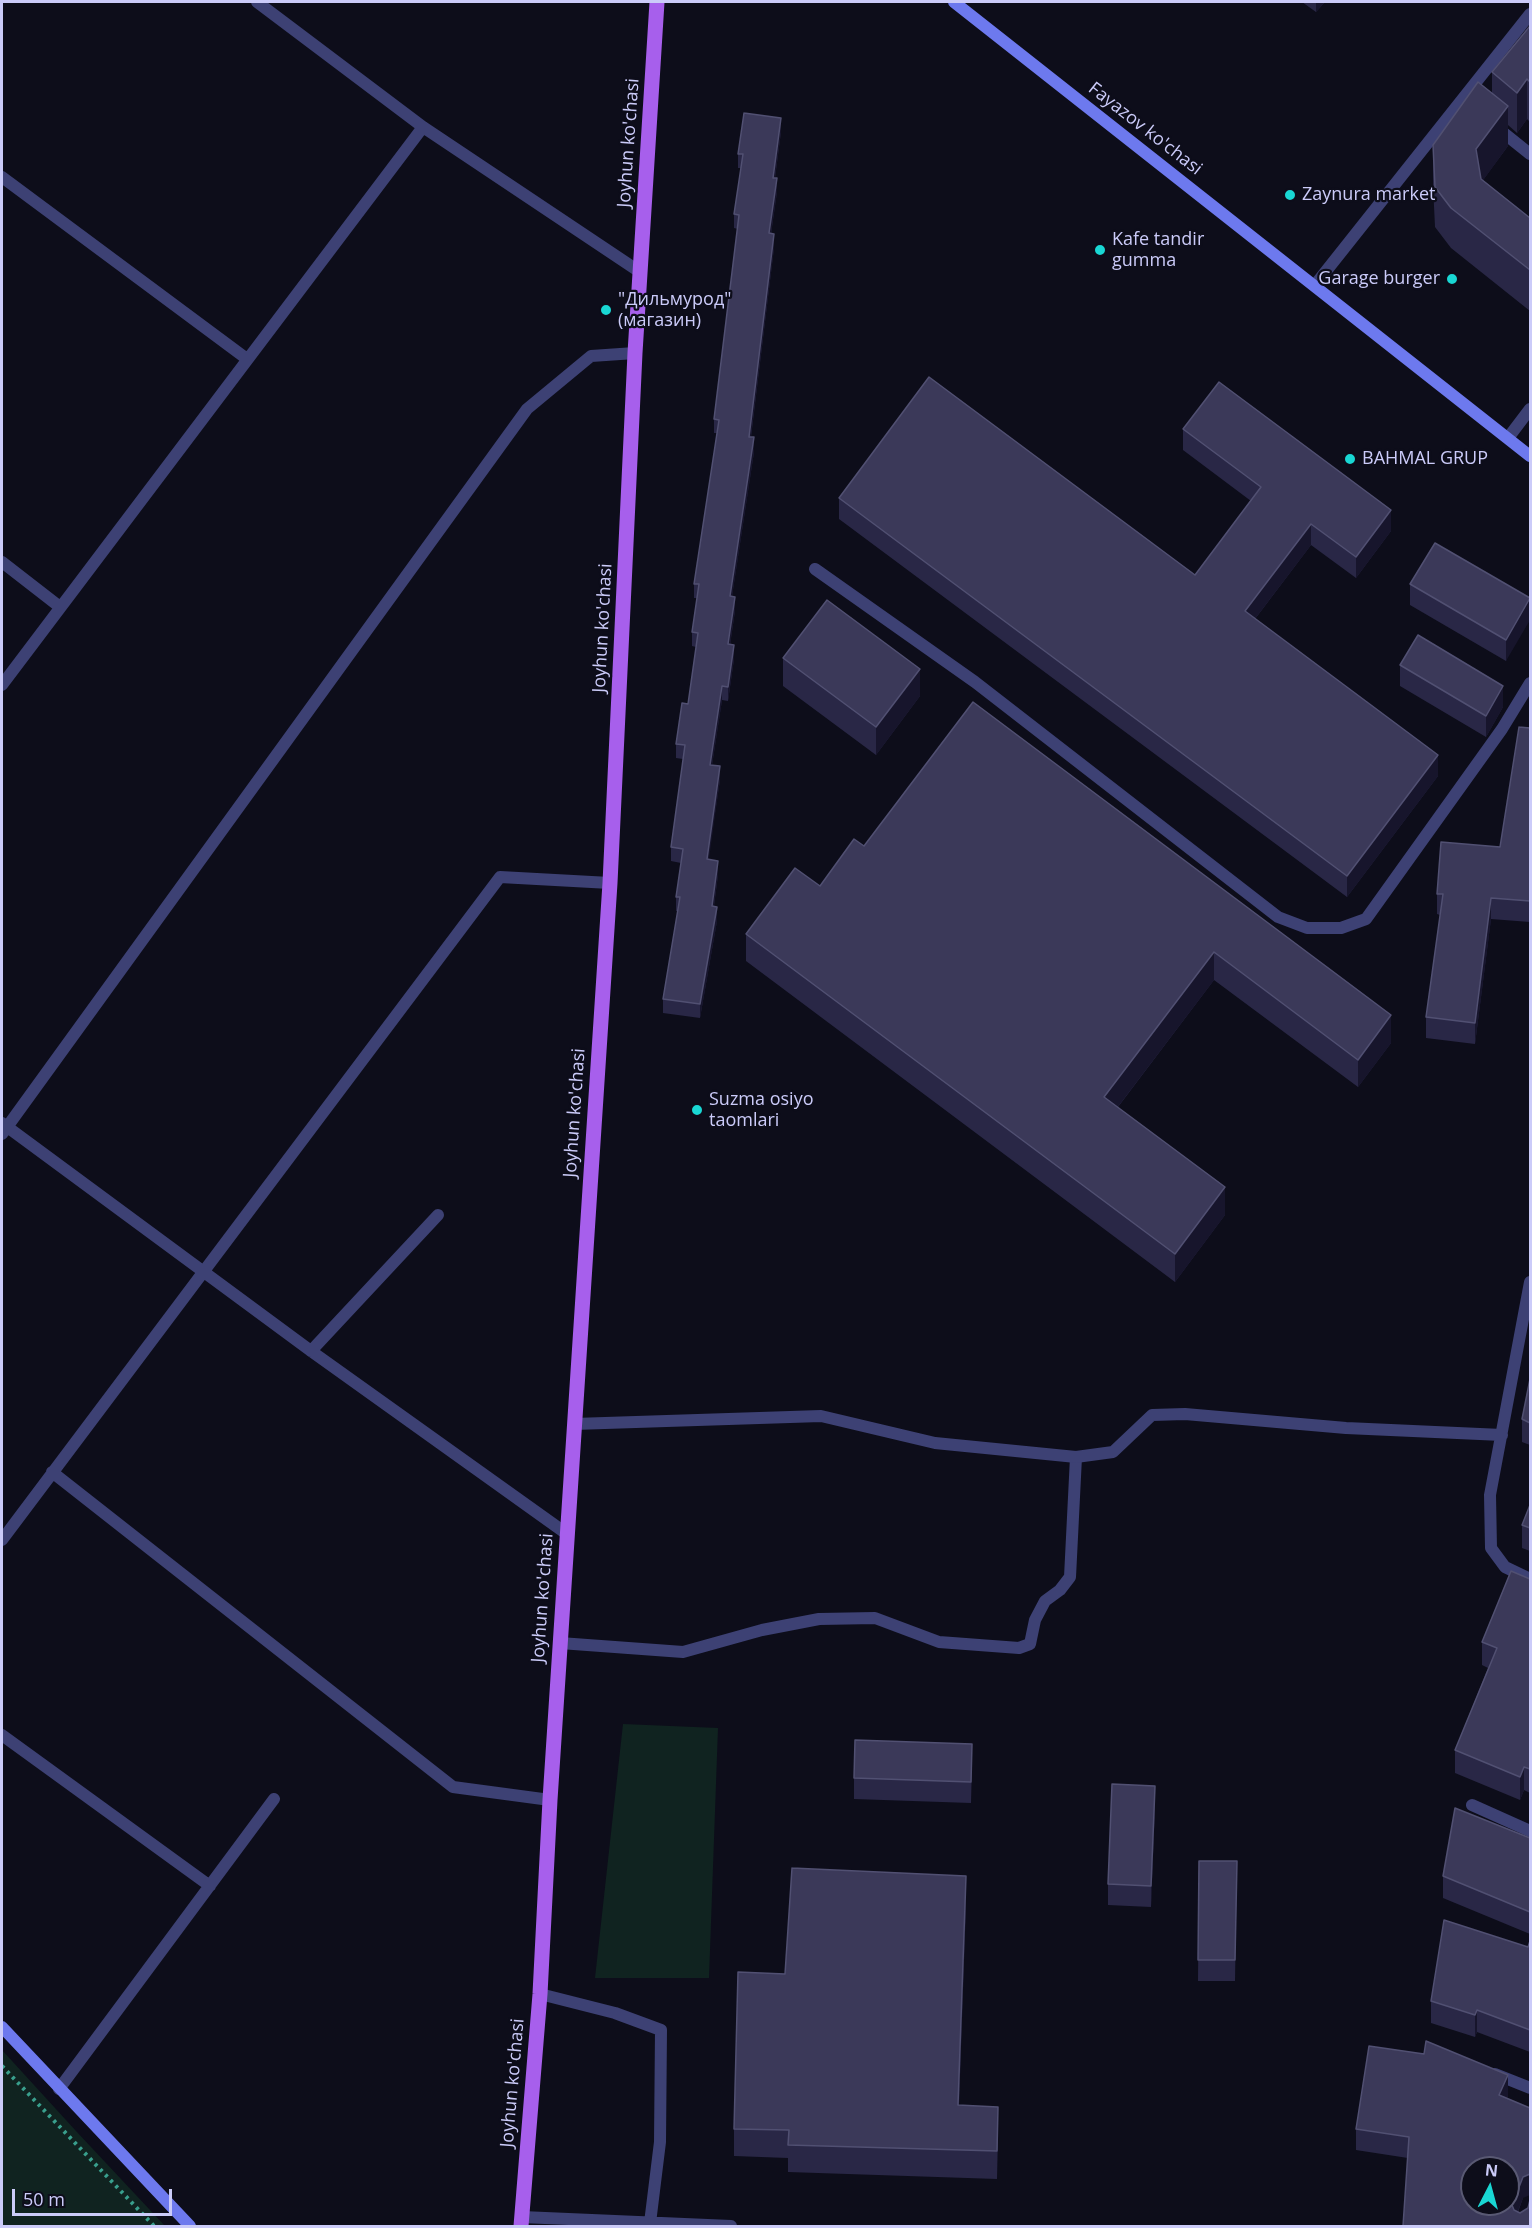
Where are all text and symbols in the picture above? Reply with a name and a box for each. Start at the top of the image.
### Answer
street label: Joyhun ko'chasi [614,78,644,208]
street label: Fayazov ko'chasi [1084,78,1206,180]
place label: Zaynura market [1302,184,1435,206]
marker: Zaynura market [1283,188,1297,202]
place label: Kafe tandir gumma [1112,229,1204,272]
marker: Kafe tandir gumma [1093,243,1107,257]
place label: Garage burger [1318,268,1440,290]
marker: Garage burger [1445,272,1459,286]
place label: "Дильмурод" (магазин) [618,289,731,332]
marker: "Дильмурод" (магазин) [599,303,613,317]
place label: BAHMAL GRUP [1362,448,1488,470]
marker: BAHMAL GRUP [1343,452,1357,466]
street label: Joyhun ko'chasi [589,563,617,693]
street label: Joyhun ko'chasi [560,1048,590,1178]
place label: Suzma osiyo taomlari [709,1089,813,1132]
marker: Suzma osiyo taomlari [690,1103,704,1117]
street label: Joyhun ko'chasi [528,1533,558,1663]
street label: Joyhun ko'chasi [497,2018,529,2148]
north arrow [1460,2156,1520,2216]
text: N [1484,2158,1499,2182]
scale bar [15,2177,176,2215]
text: 50 m [23,2187,65,2211]

